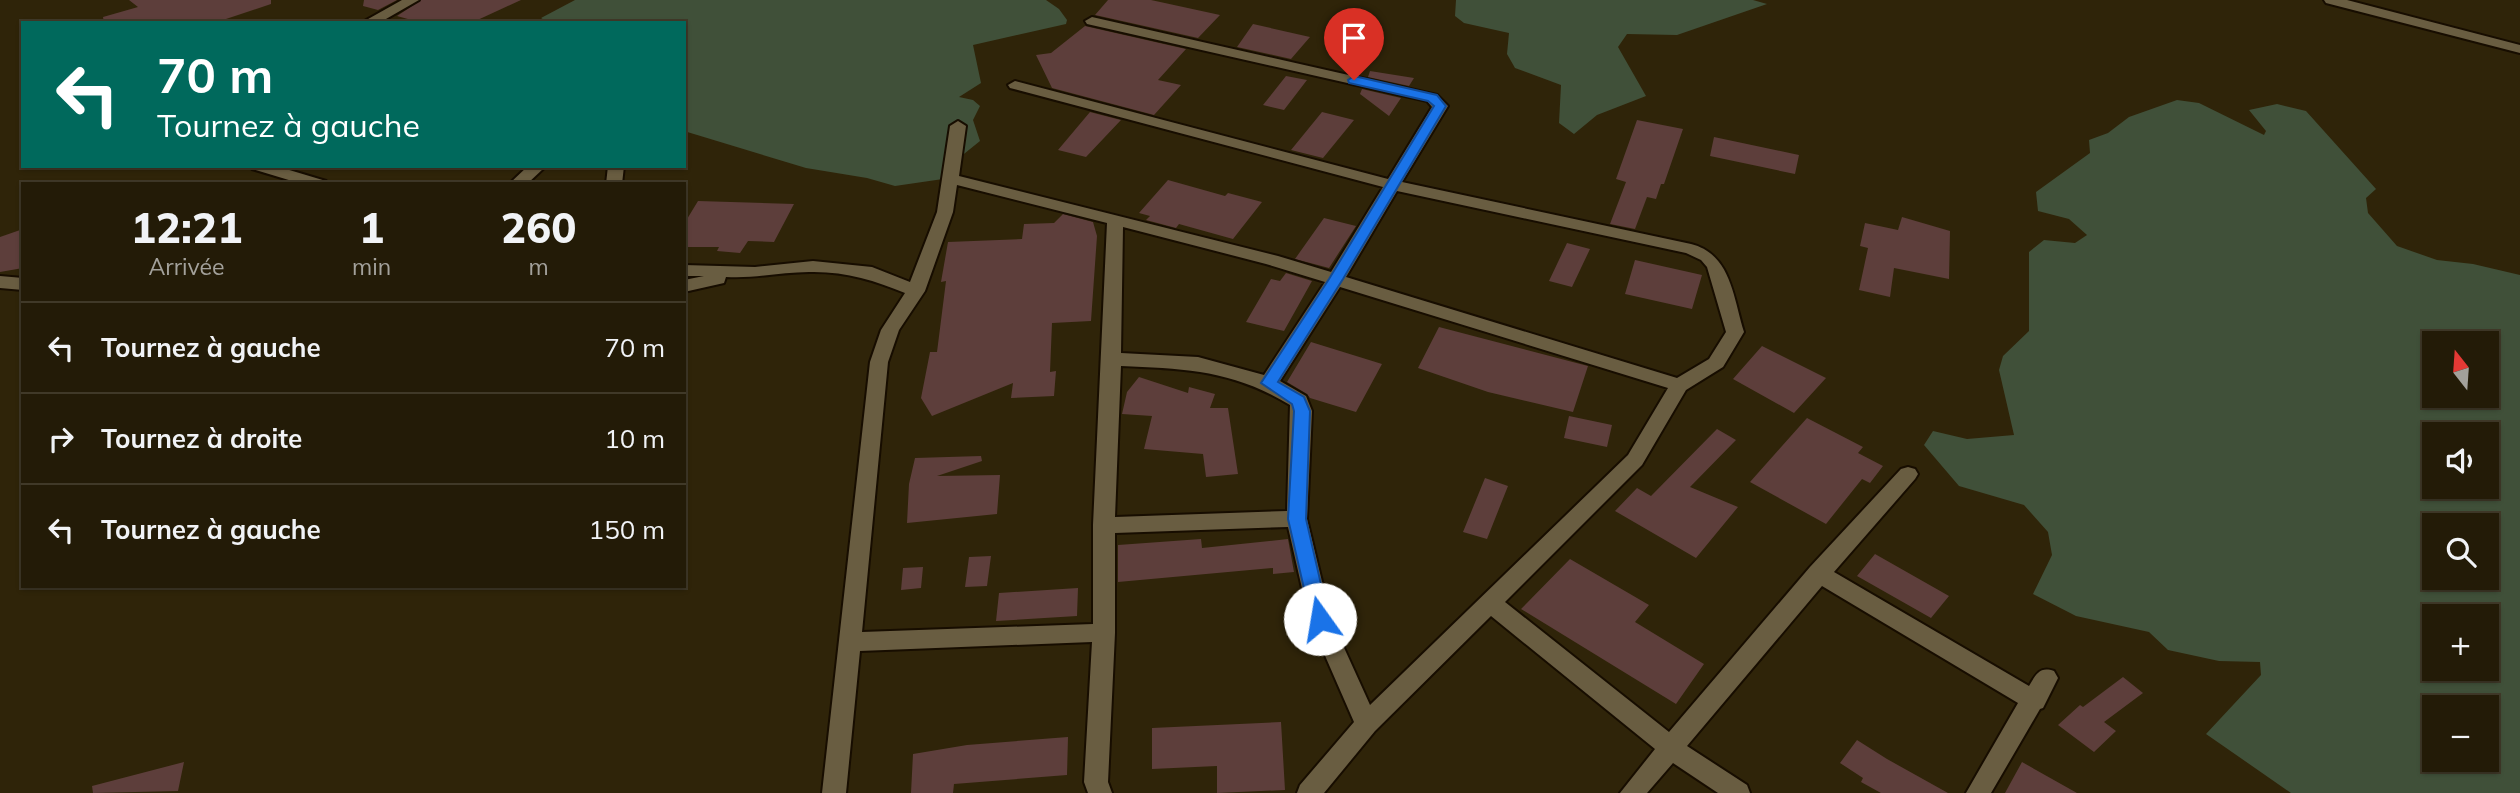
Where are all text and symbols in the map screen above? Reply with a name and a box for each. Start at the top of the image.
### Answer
pin [1324,8,1384,80]
icon: arrive [1335,19,1373,57]
text: 70 m [157,44,273,105]
icon: left [42,49,133,140]
text: Tournez à gauche [157,105,420,145]
text: 12:21 [131,201,242,254]
text: 1 [359,201,384,254]
text: 260 [501,201,576,254]
text: Arrivée [148,252,225,281]
text: min [352,252,391,281]
text: m [528,252,549,281]
icon: left [42,329,80,367]
text: Tournez à gauche [101,331,321,364]
text: 70 m [604,331,665,364]
north arrow [2422,331,2499,408]
map controls [2422,331,2499,772]
icon: right [42,420,80,458]
text: Tournez à droite [101,422,302,455]
text: 10 m [604,422,665,455]
button: sound [2422,422,2499,499]
icon: left [42,511,80,549]
text: Tournez à gauche [101,513,321,546]
text: 150 m [589,513,665,546]
button: search [2422,513,2499,590]
position arrow [1283,582,1357,656]
button: + [2422,604,2499,681]
button: − [2422,695,2499,772]

